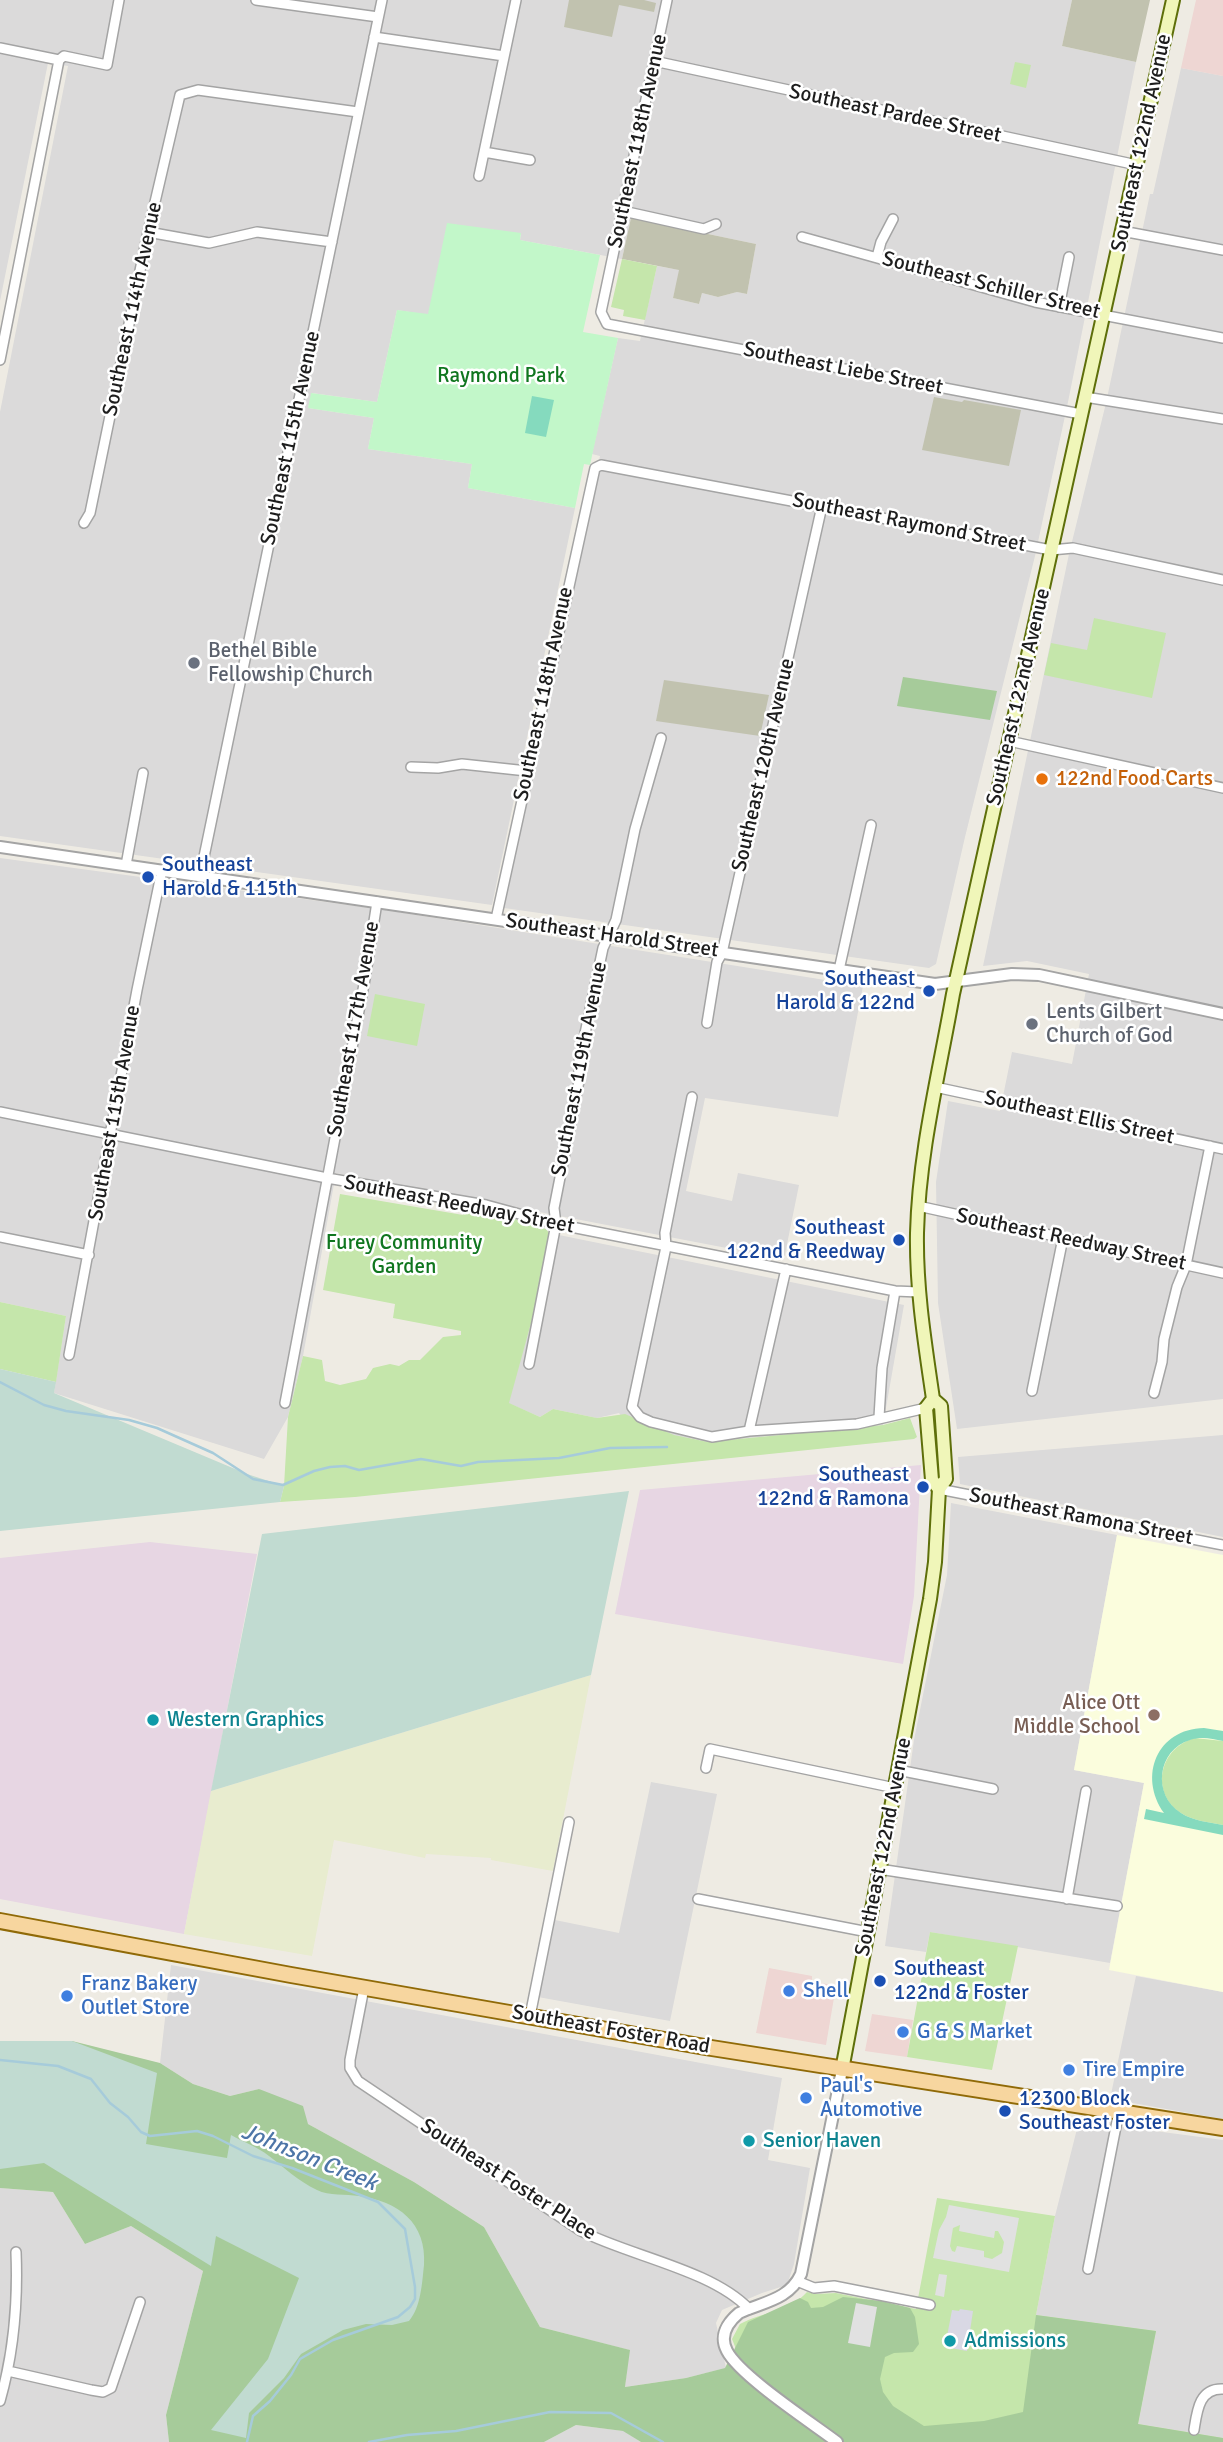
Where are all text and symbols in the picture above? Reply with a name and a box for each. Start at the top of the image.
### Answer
street label: Southeast 118th Avenue [603,32,673,250]
street label: Southeast 122nd Avenue [1107,32,1177,254]
street label: Southeast Pardee Street [787,79,1003,149]
street label: Southeast 114th Avenue [98,200,168,418]
street label: Southeast Schiller Street [880,247,1102,325]
street label: Southeast 115th Avenue [256,329,326,547]
street label: Southeast Liebe Street [741,337,945,401]
park label: Raymond Park [437,363,565,389]
street label: Southeast Raymond Street [790,488,1028,558]
street label: Southeast 118th Avenue [509,585,579,803]
street label: Southeast 122nd Avenue [982,586,1056,808]
place label: Bethel Bible Fellowship Church [208,638,373,688]
marker: Bethel Bible Fellowship Church [186,655,202,671]
street label: Southeast 120th Avenue [727,656,801,874]
place label: 122nd Food Carts [1056,766,1213,792]
marker: 122nd Food Carts [1034,771,1050,787]
place label: Southeast Harold & 115th [162,852,297,902]
marker: Southeast Harold & 115th [140,869,156,885]
street label: Southeast Harold Street [504,909,720,963]
street label: Southeast 117th Avenue [323,919,385,1139]
street label: Southeast 119th Avenue [547,959,613,1179]
place label: Southeast Harold & 122nd [776,966,915,1016]
marker: Southeast Harold & 122nd [921,983,937,999]
place label: Lents Gilbert Church of God [1046,999,1173,1049]
street label: Southeast 115th Avenue [84,1003,146,1223]
marker: Lents Gilbert Church of God [1024,1016,1040,1032]
street label: Southeast Ellis Street [982,1086,1176,1150]
street label: Southeast Reedway Street [342,1170,576,1240]
street label: Southeast Reedway Street [954,1203,1188,1277]
place label: Southeast 122nd & Reedway [726,1215,885,1265]
park label: Furey Community Garden [326,1230,482,1280]
marker: Southeast 122nd & Reedway [891,1232,907,1248]
place label: Southeast 122nd & Ramona [757,1462,909,1512]
marker: Southeast 122nd & Ramona [915,1479,931,1495]
street label: Southeast Ramona Street [967,1483,1195,1551]
place label: Alice Ott Middle School [1013,1690,1140,1740]
place label: Western Graphics [167,1707,324,1733]
marker: Alice Ott Middle School [1146,1707,1162,1723]
marker: Western Graphics [145,1712,161,1728]
street label: Southeast 122nd Avenue [850,1736,918,1958]
place label: Southeast 122nd & Foster [894,1956,1029,2006]
place label: Franz Bakery Outlet Store [81,1971,197,2021]
marker: Southeast 122nd & Foster [872,1973,888,1989]
place label: Shell [803,1978,849,2004]
marker: Shell [781,1983,797,1999]
marker: Franz Bakery Outlet Store [59,1988,75,2004]
street label: Southeast Foster Road [510,2000,712,2060]
place label: G & S Market [917,2019,1032,2045]
marker: G & S Market [895,2024,911,2040]
place label: Tire Empire [1083,2057,1185,2083]
marker: Tire Empire [1061,2062,1077,2078]
place label: Paul's Automotive [820,2073,922,2123]
place label: 12300 Block Southeast Foster [1019,2086,1170,2136]
marker: Paul's Automotive [798,2090,814,2106]
marker: 12300 Block Southeast Foster [997,2103,1013,2119]
street label: Southeast Foster Place [415,2114,601,2246]
water label: Johnson Creek [237,2118,381,2198]
place label: Senior Haven [763,2128,881,2154]
marker: Senior Haven [741,2133,757,2149]
place label: Admissions [964,2328,1066,2354]
marker: Admissions [942,2333,958,2349]

